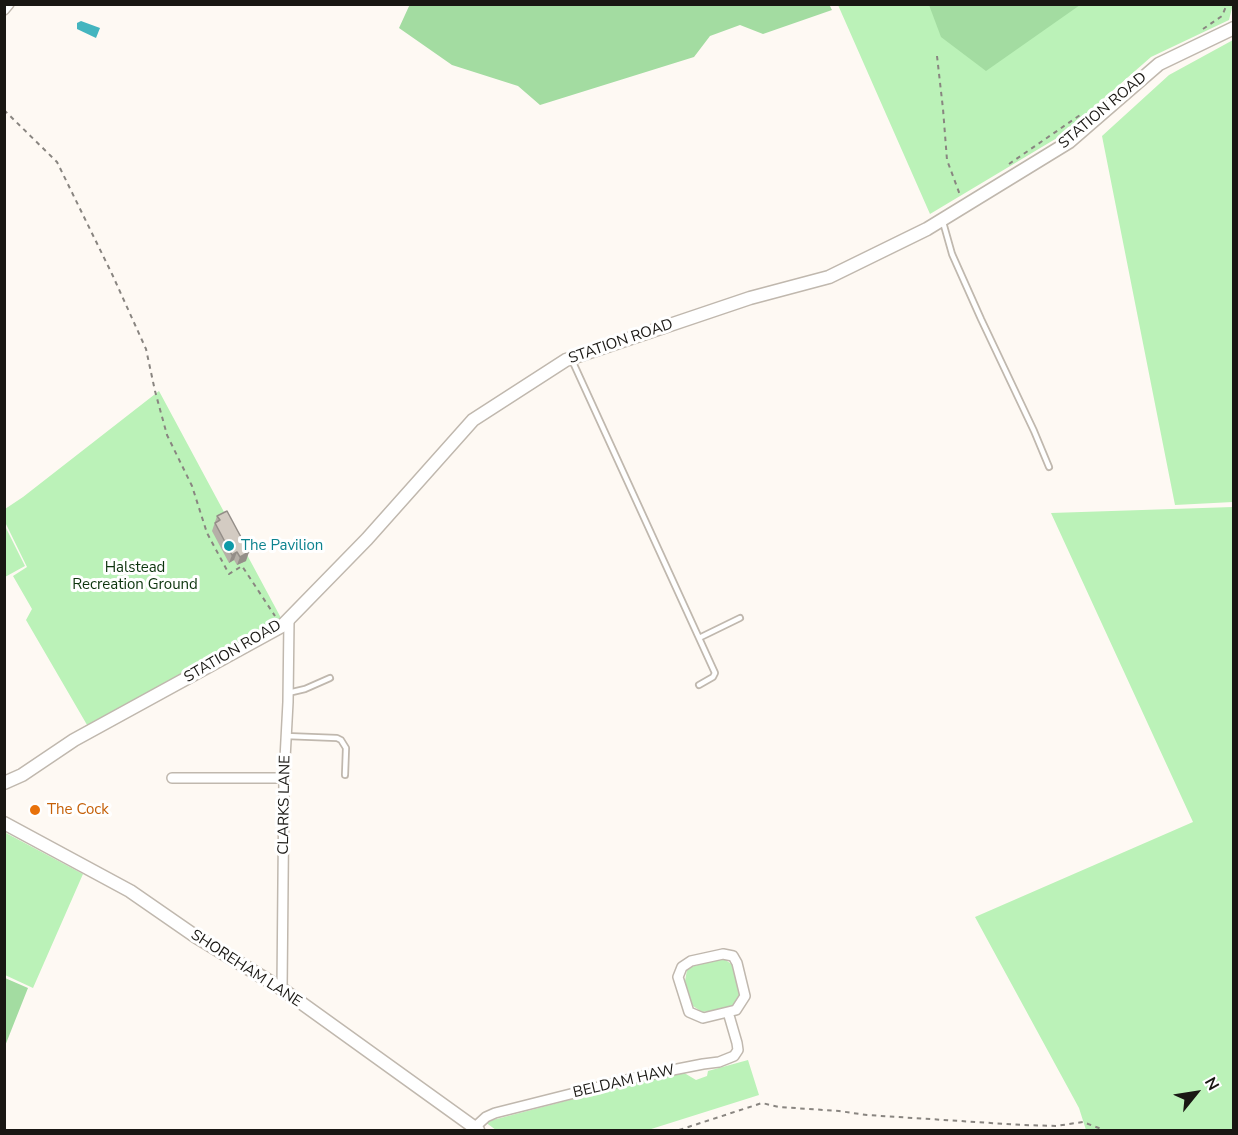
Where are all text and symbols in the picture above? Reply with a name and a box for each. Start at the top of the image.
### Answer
street label: STATION ROAD [1055,69,1151,153]
street label: STATION ROAD [566,316,676,368]
place label: The Pavilion [241,537,323,555]
marker: The Pavilion [222,539,236,553]
park label: Halstead Recreation Ground [72,559,198,594]
street label: STATION ROAD [181,617,285,687]
street label: CLARKS LANE [275,755,295,855]
place label: The Cock [47,801,109,819]
marker: The Cock [28,803,42,817]
street label: SHOREHAM LANE [187,926,305,1012]
street label: BELDAM HAW [571,1062,677,1102]
north arrow [1166,1063,1226,1123]
text: N [1199,1073,1224,1095]

